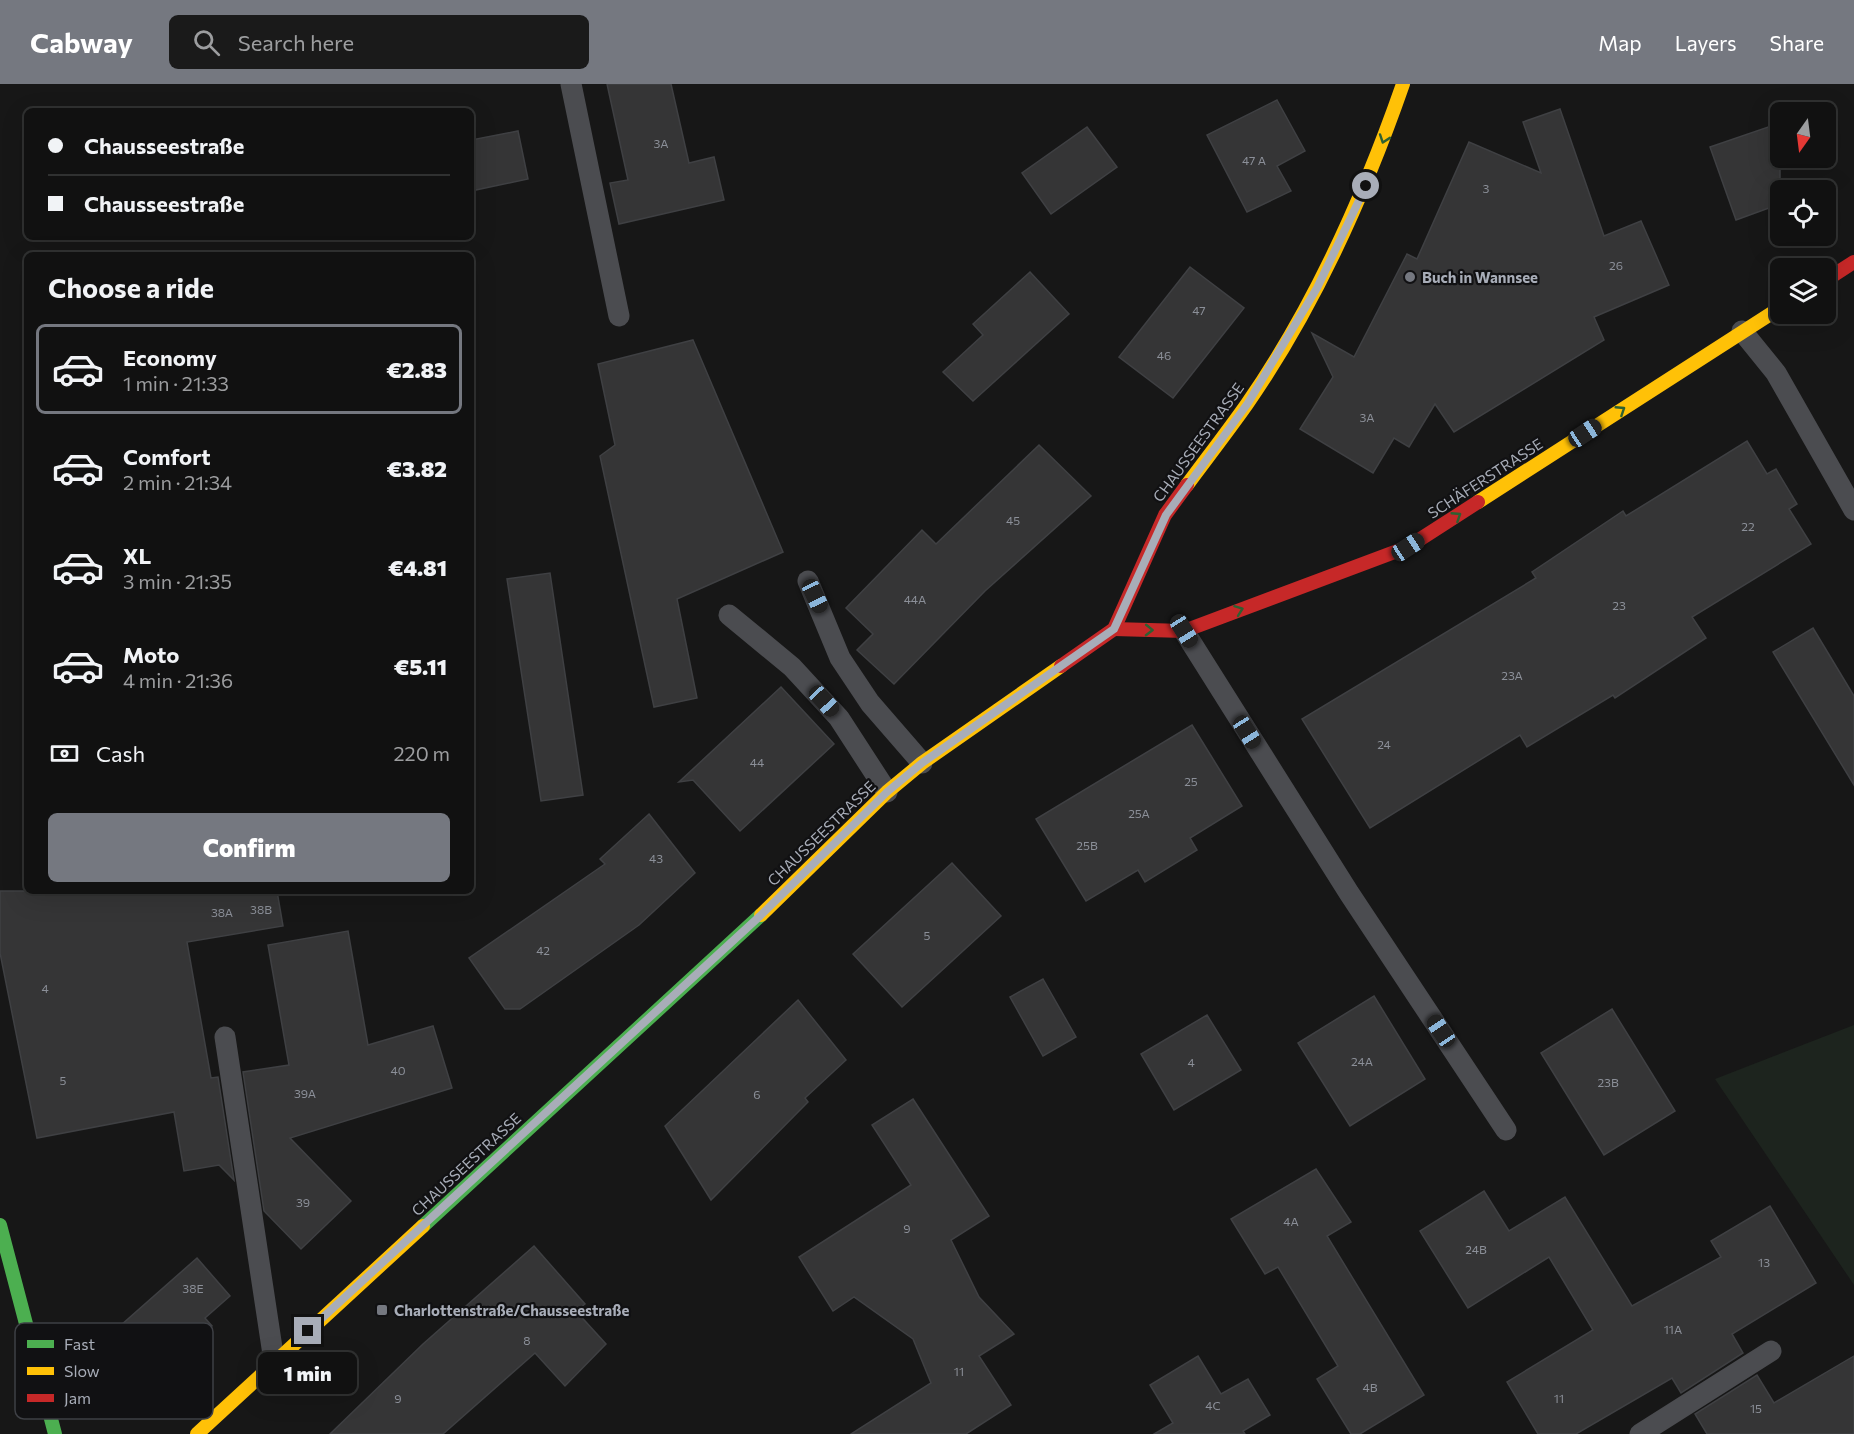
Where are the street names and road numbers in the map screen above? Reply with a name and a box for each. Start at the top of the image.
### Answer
street label: CHAUSSEESTRASSE [1149,379,1247,505]
street label: SCHÄFERSTRASSE [1424,434,1546,522]
street label: CHAUSSEESTRASSE [763,777,879,889]
street label: CHAUSSEESTRASSE [408,1109,524,1219]

